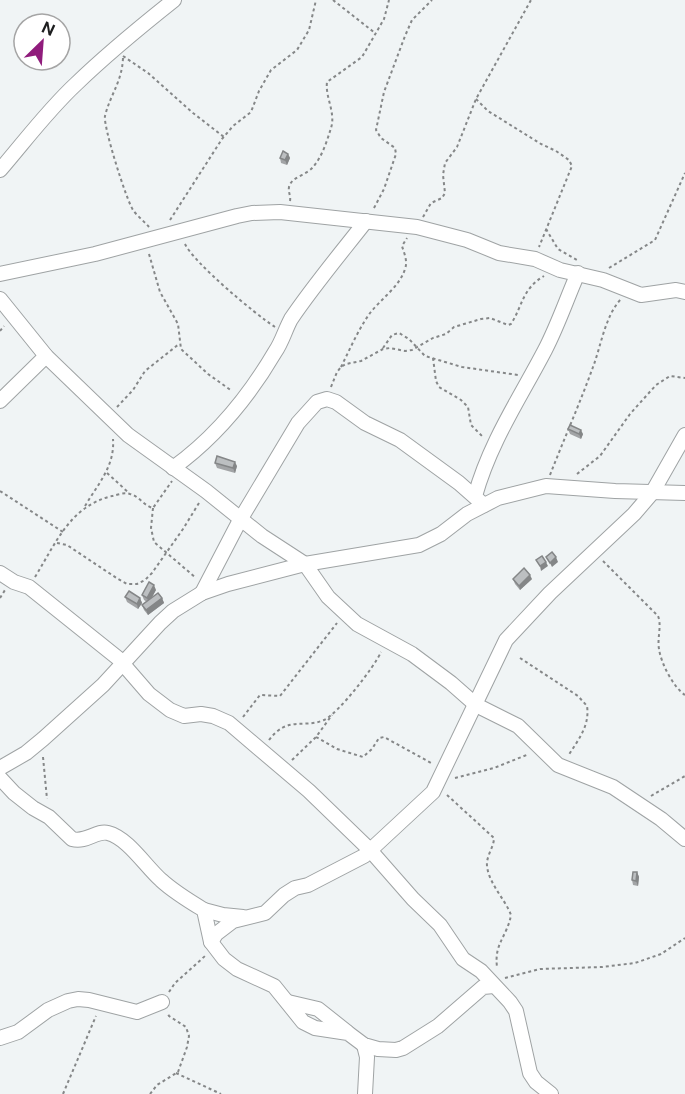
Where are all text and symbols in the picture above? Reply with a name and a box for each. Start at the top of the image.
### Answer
north arrow [12,12,72,72]
text: N [38,18,58,40]

